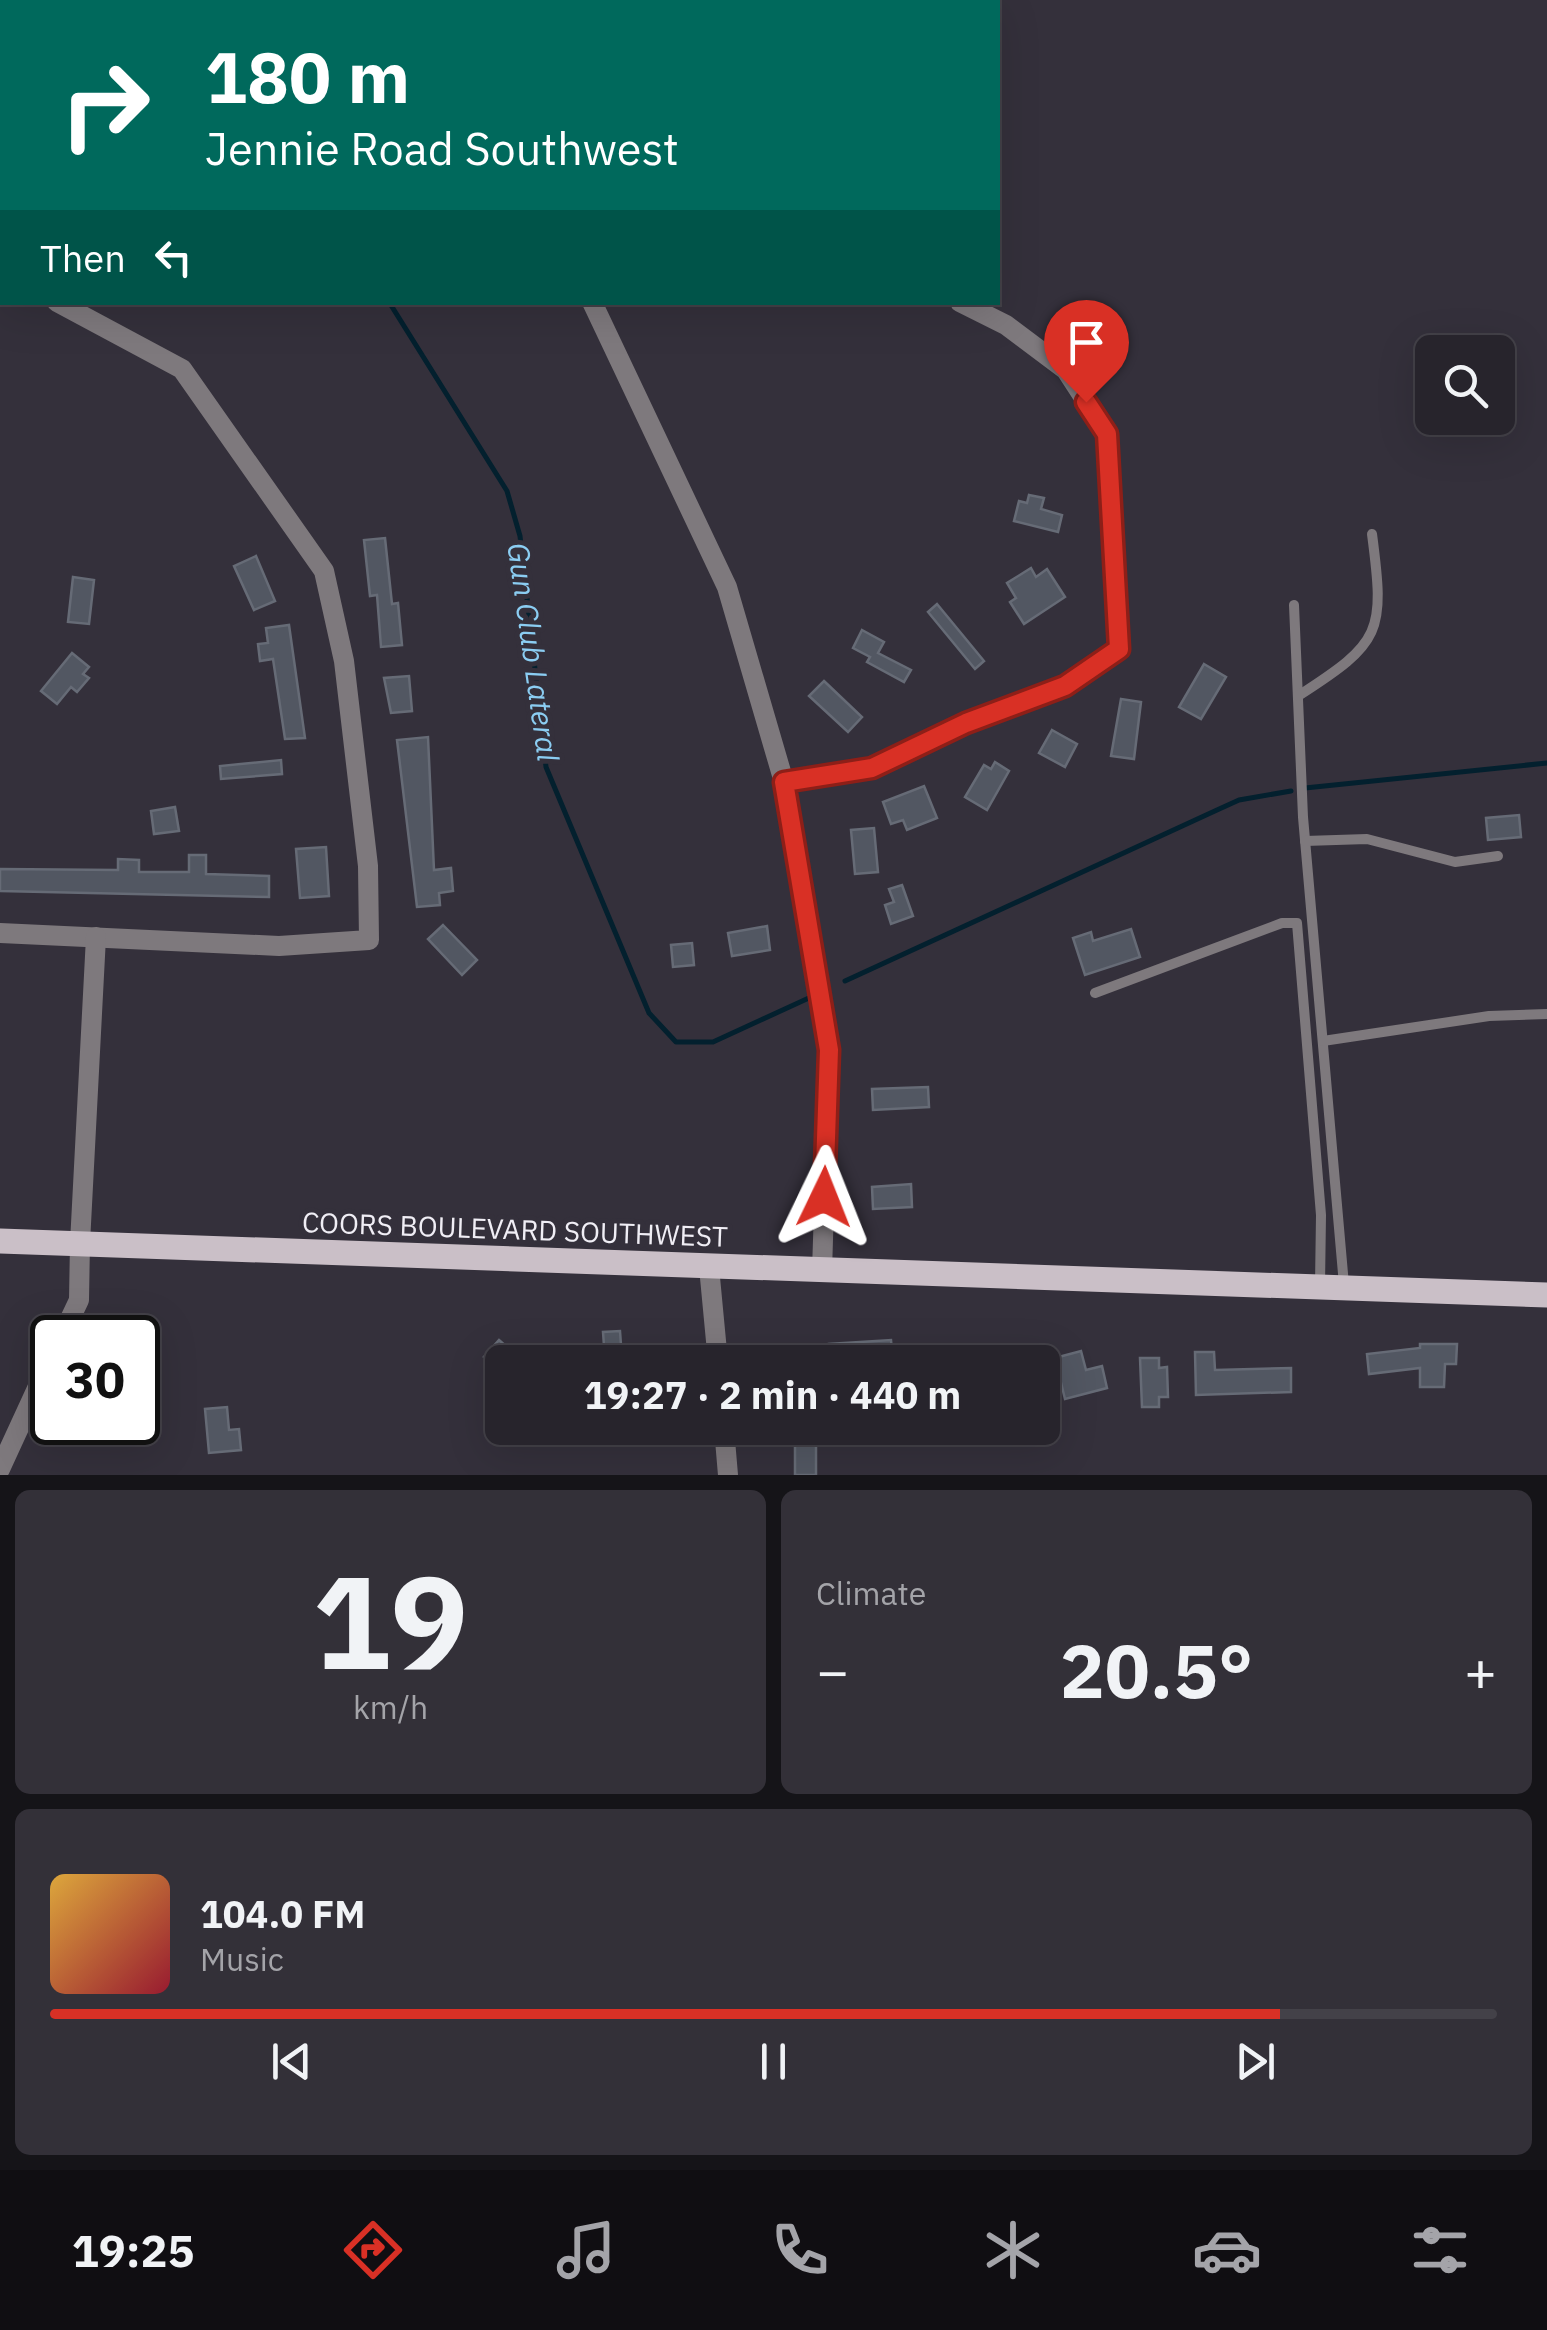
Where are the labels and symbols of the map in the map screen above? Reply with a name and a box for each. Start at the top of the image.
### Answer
pin [1044,300,1129,403]
water label: Gun Club Lateral [499,540,569,764]
position arrow [772,1145,876,1249]
street label: COORS BOULEVARD SOUTHWEST [302,1203,728,1255]
speed limit sign: 30 [30,1315,160,1445]

